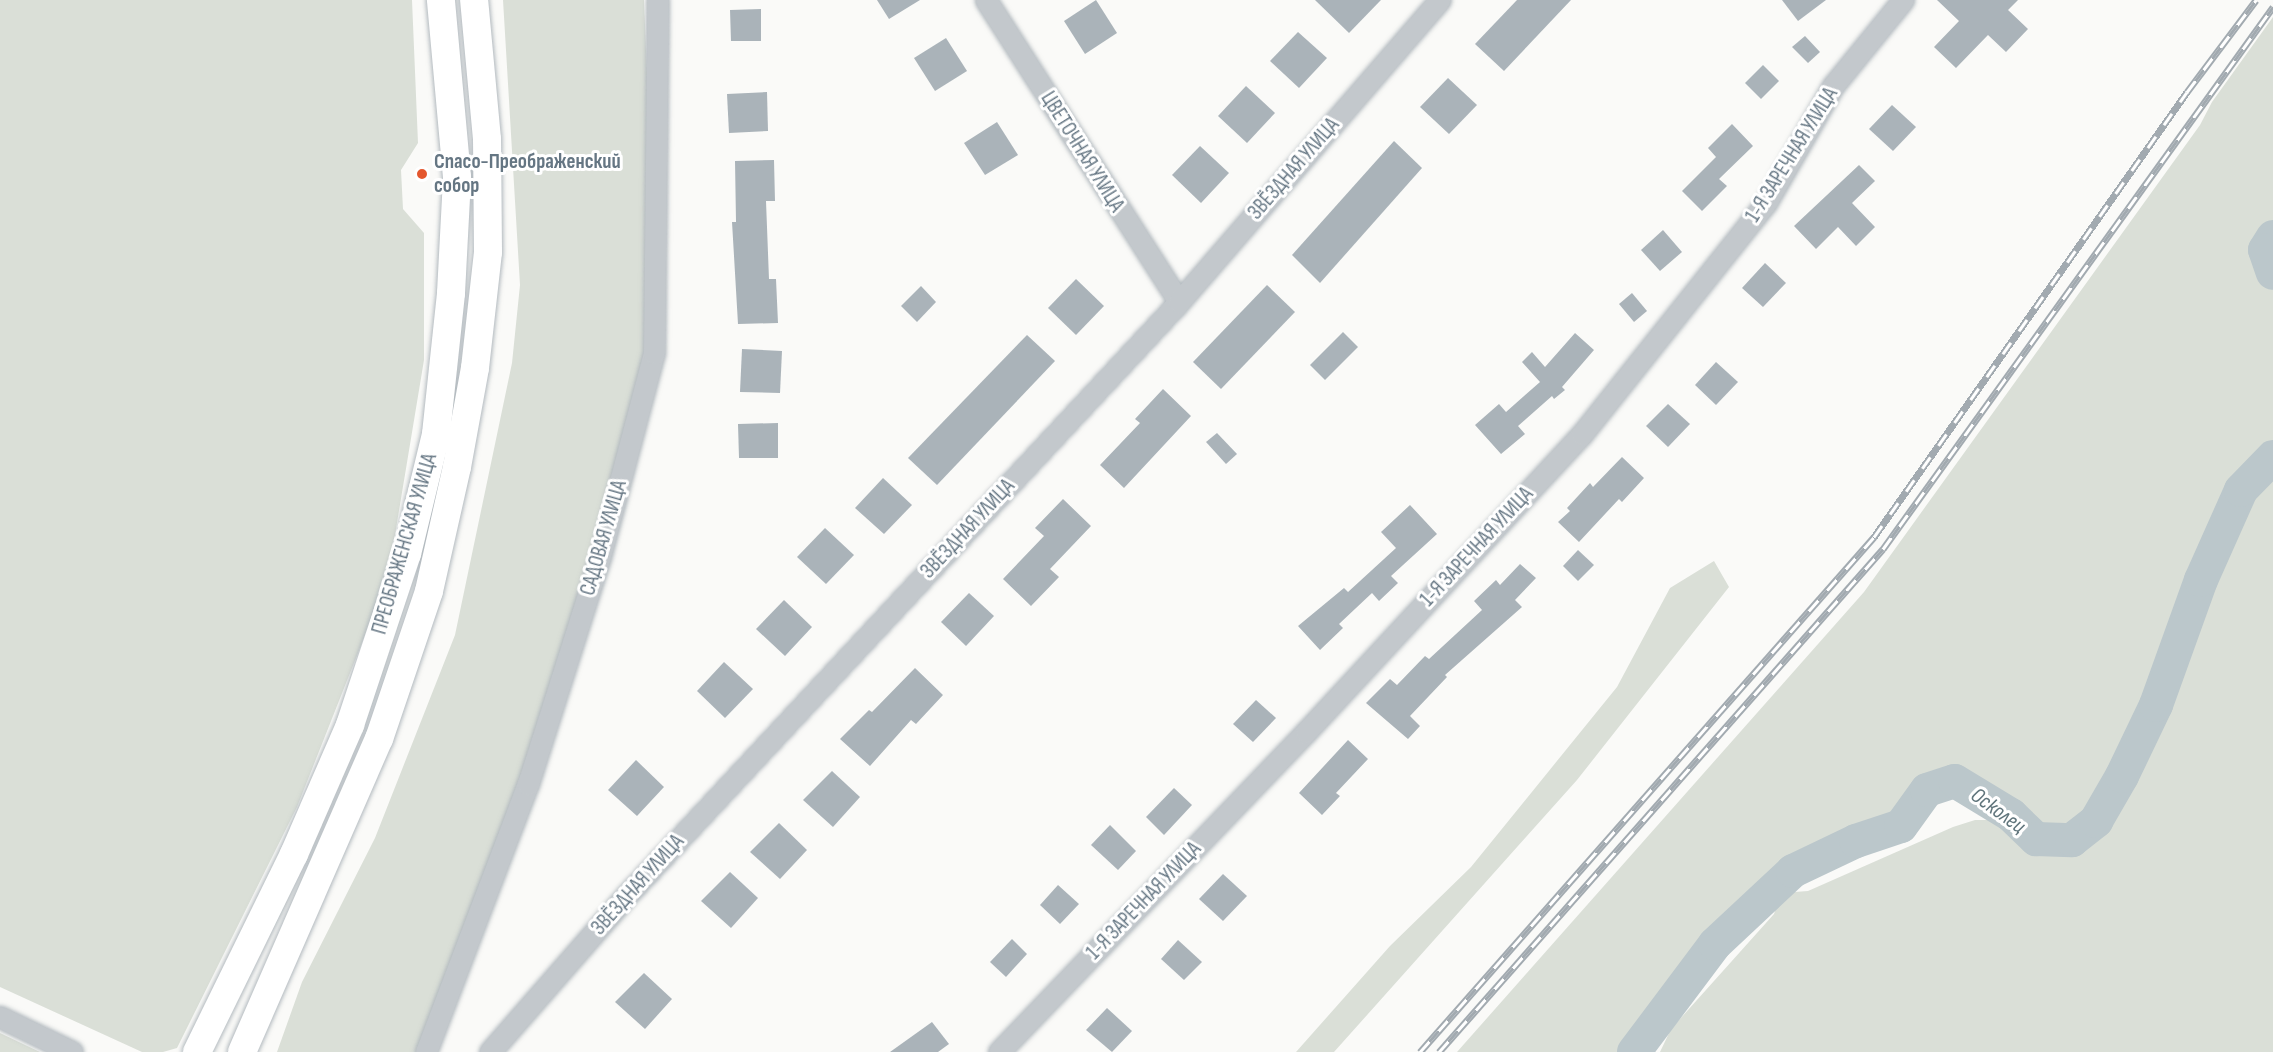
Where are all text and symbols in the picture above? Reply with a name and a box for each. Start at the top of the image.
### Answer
street label: 1-Я ЗАРЕЧНАЯ УЛИЦА [1741,83,1843,227]
street label: ЦВЕТОЧНАЯ УЛИЦА [1035,87,1129,217]
street label: ЗВЁЗДНАЯ УЛИЦА [1243,113,1345,225]
place label: Спасо-Преображенский собор [434,149,621,199]
marker: Спасо-Преображенский собор [415,167,429,181]
street label: ПРЕОБРАЖЕНСКАЯ УЛИЦА [367,451,443,637]
street label: ЗВЁЗДНАЯ УЛИЦА [916,474,1020,584]
street label: САДОВАЯ УЛИЦА [576,478,632,598]
street label: 1-Я ЗАРЕЧНАЯ УЛИЦА [1415,482,1539,612]
water label: Осколец [1965,782,2031,840]
street label: ЗВЁЗДНАЯ УЛИЦА [586,830,690,940]
street label: 1-Я ЗАРЕЧНАЯ УЛИЦА [1082,837,1206,965]

